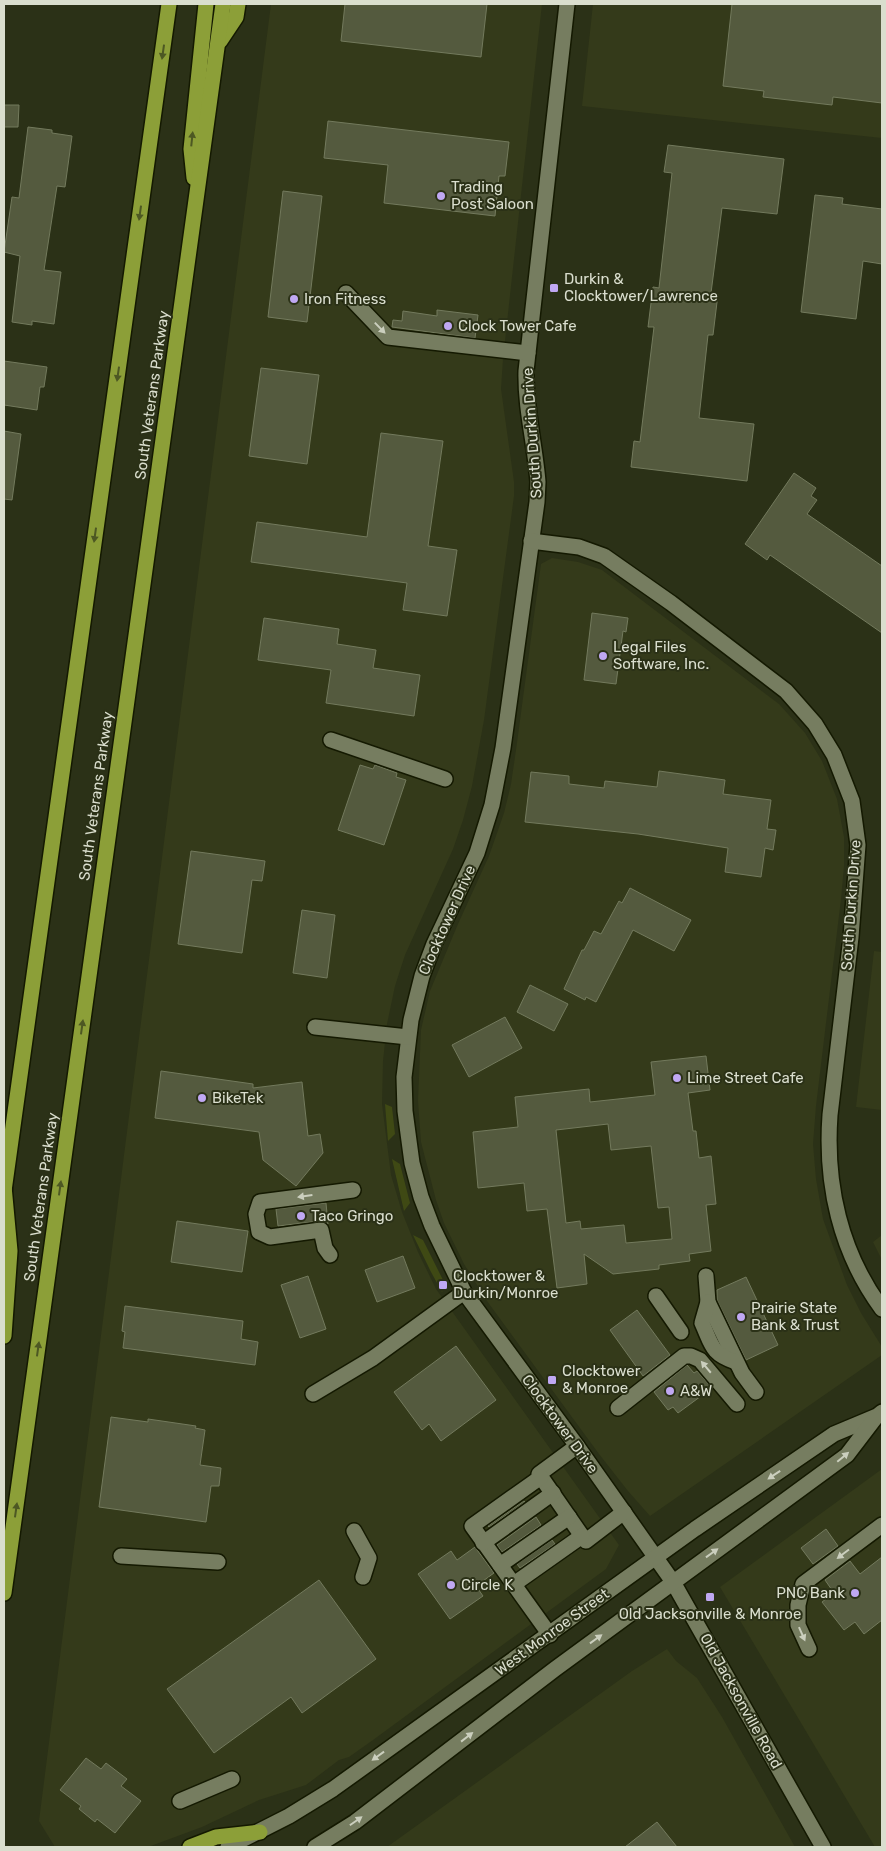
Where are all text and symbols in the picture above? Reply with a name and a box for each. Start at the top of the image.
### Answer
one-way arrow [158,44,166,60]
one-way arrow [188,130,196,146]
place label: Trading Post Saloon [451,178,534,213]
marker: Trading Post Saloon [435,190,447,202]
one-way arrow [136,205,144,221]
place label: Durkin & Clocktower/Lawrence [564,270,718,305]
marker: Durkin & Clocktower/Lawrence [548,282,560,294]
place label: Iron Fitness [304,290,386,308]
marker: Iron Fitness [288,293,300,305]
street label: South Veterans Parkway [131,309,173,481]
place label: Clock Tower Cafe [458,317,577,335]
marker: Clock Tower Cafe [442,320,454,332]
one-way arrow [374,322,386,334]
one-way arrow [114,366,122,382]
street label: South Durkin Drive [518,367,546,499]
one-way arrow [91,527,99,543]
place label: Legal Files Software, Inc. [613,638,709,673]
marker: Legal Files Software, Inc. [597,650,609,662]
street label: South Veterans Parkway [75,710,117,882]
street label: South Durkin Drive [837,839,865,971]
street label: Clocktower Drive [415,862,479,978]
one-way arrow [78,1019,86,1035]
place label: Lime Street Cafe [687,1069,804,1087]
marker: Lime Street Cafe [671,1072,683,1084]
place label: BikeTek [212,1089,264,1107]
marker: BikeTek [196,1092,208,1104]
street label: South Veterans Parkway [20,1111,62,1283]
one-way arrow [56,1180,64,1196]
one-way arrow [297,1192,313,1200]
place label: Taco Gringo [311,1207,393,1225]
marker: Taco Gringo [295,1210,307,1222]
place label: Clocktower & Durkin/Monroe [453,1267,558,1302]
marker: Clocktower & Durkin/Monroe [437,1279,449,1291]
place label: Prairie State Bank & Trust [751,1299,839,1334]
marker: Prairie State Bank & Trust [735,1311,747,1323]
one-way arrow [34,1341,42,1357]
one-way arrow [701,1361,712,1373]
place label: Clocktower & Monroe [562,1362,641,1397]
street label: Clocktower Drive [518,1371,602,1477]
marker: Clocktower & Monroe [546,1374,558,1386]
place label: A&W [680,1382,712,1400]
marker: A&W [664,1385,676,1397]
one-way arrow [837,1451,849,1463]
one-way arrow [767,1470,781,1480]
one-way arrow [12,1502,20,1518]
one-way arrow [706,1548,719,1558]
one-way arrow [837,1549,850,1560]
place label: Circle K [461,1576,513,1594]
marker: Circle K [445,1579,457,1591]
place label: PNC Bank [776,1584,845,1602]
street label: West Monroe Street [491,1585,613,1679]
marker: PNC Bank [849,1587,861,1599]
marker: Old Jacksonville & Monroe [704,1591,716,1603]
place label: Old Jacksonville & Monroe [619,1605,801,1623]
one-way arrow [799,1627,807,1641]
street label: Old Jacksonville Road [696,1630,786,1772]
one-way arrow [589,1633,602,1644]
one-way arrow [460,1732,474,1742]
one-way arrow [371,1751,385,1761]
one-way arrow [349,1816,363,1826]

